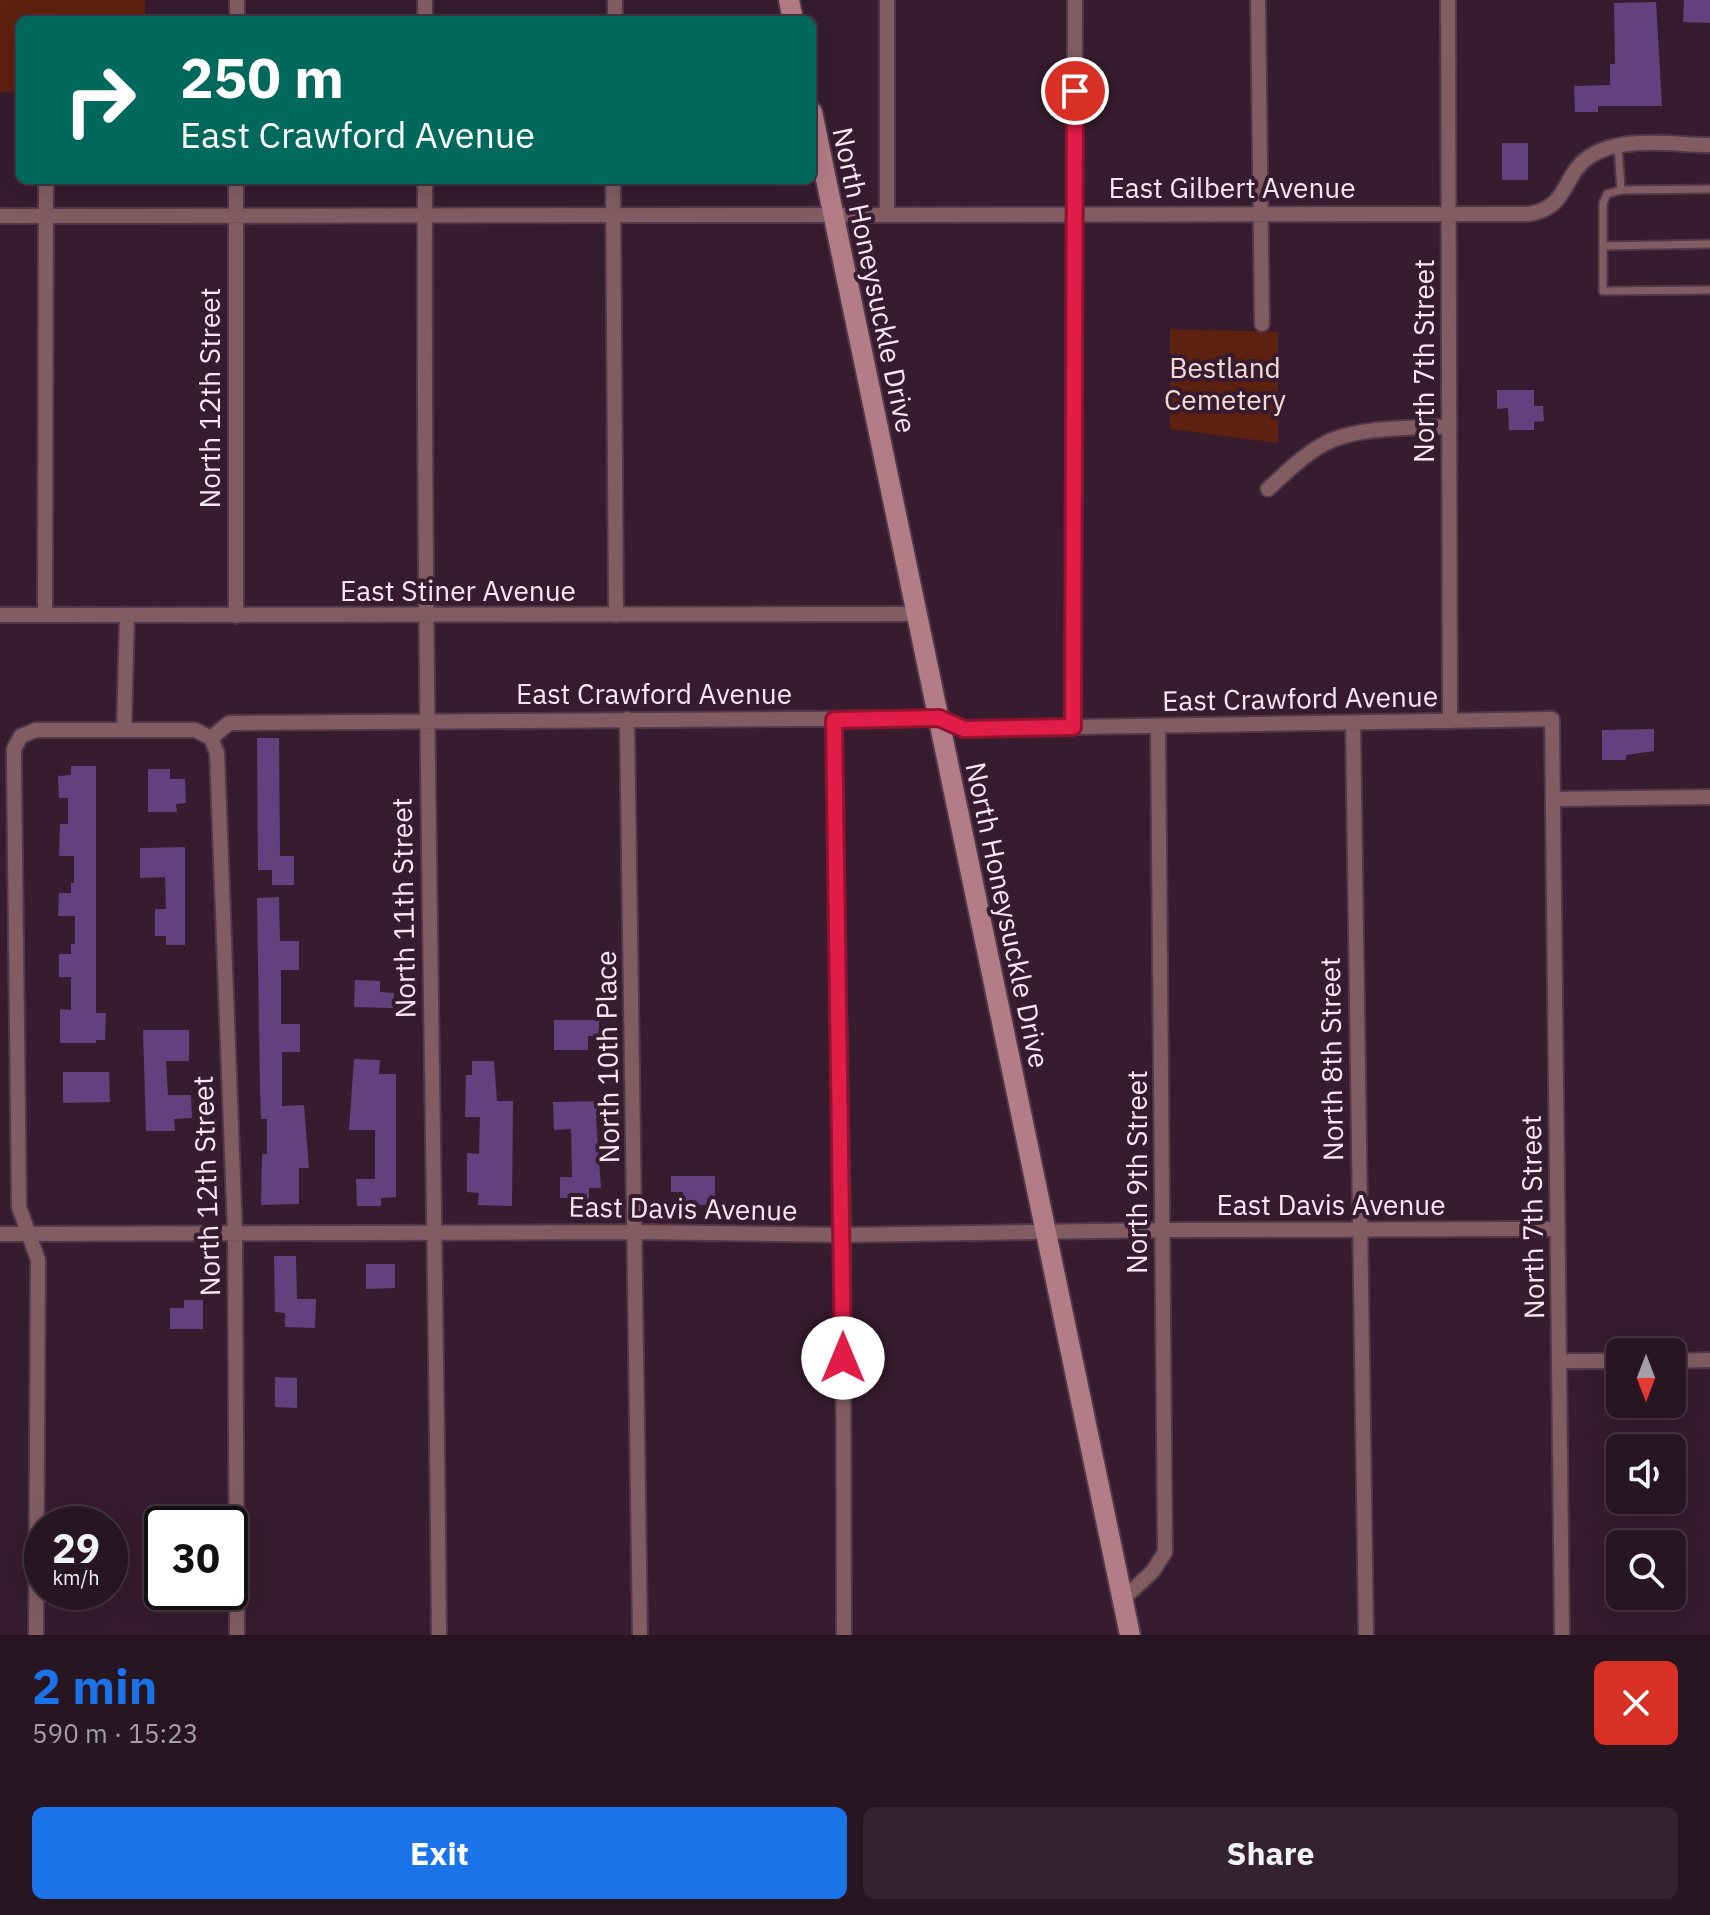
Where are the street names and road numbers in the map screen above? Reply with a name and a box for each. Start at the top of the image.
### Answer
street label: North Honeysuckle Drive [825,124,925,436]
street label: East Gilbert Avenue [1108,169,1356,206]
street label: North 7th Street [1405,259,1442,463]
street label: North 12th Street [191,288,228,508]
street label: East Stiner Avenue [340,572,576,609]
street label: East Crawford Avenue [516,675,792,712]
street label: East Crawford Avenue [1162,677,1438,719]
street label: North Honeysuckle Drive [958,759,1058,1071]
street label: North 11th Street [383,797,423,1019]
street label: North 10th Place [587,950,627,1164]
street label: North 8th Street [1311,957,1351,1161]
street label: North 9th Street [1118,1070,1155,1274]
street label: North 12th Street [184,1075,228,1297]
street label: North 7th Street [1512,1115,1552,1319]
street label: East Davis Avenue [1216,1186,1446,1223]
street label: East Davis Avenue [568,1188,798,1228]

